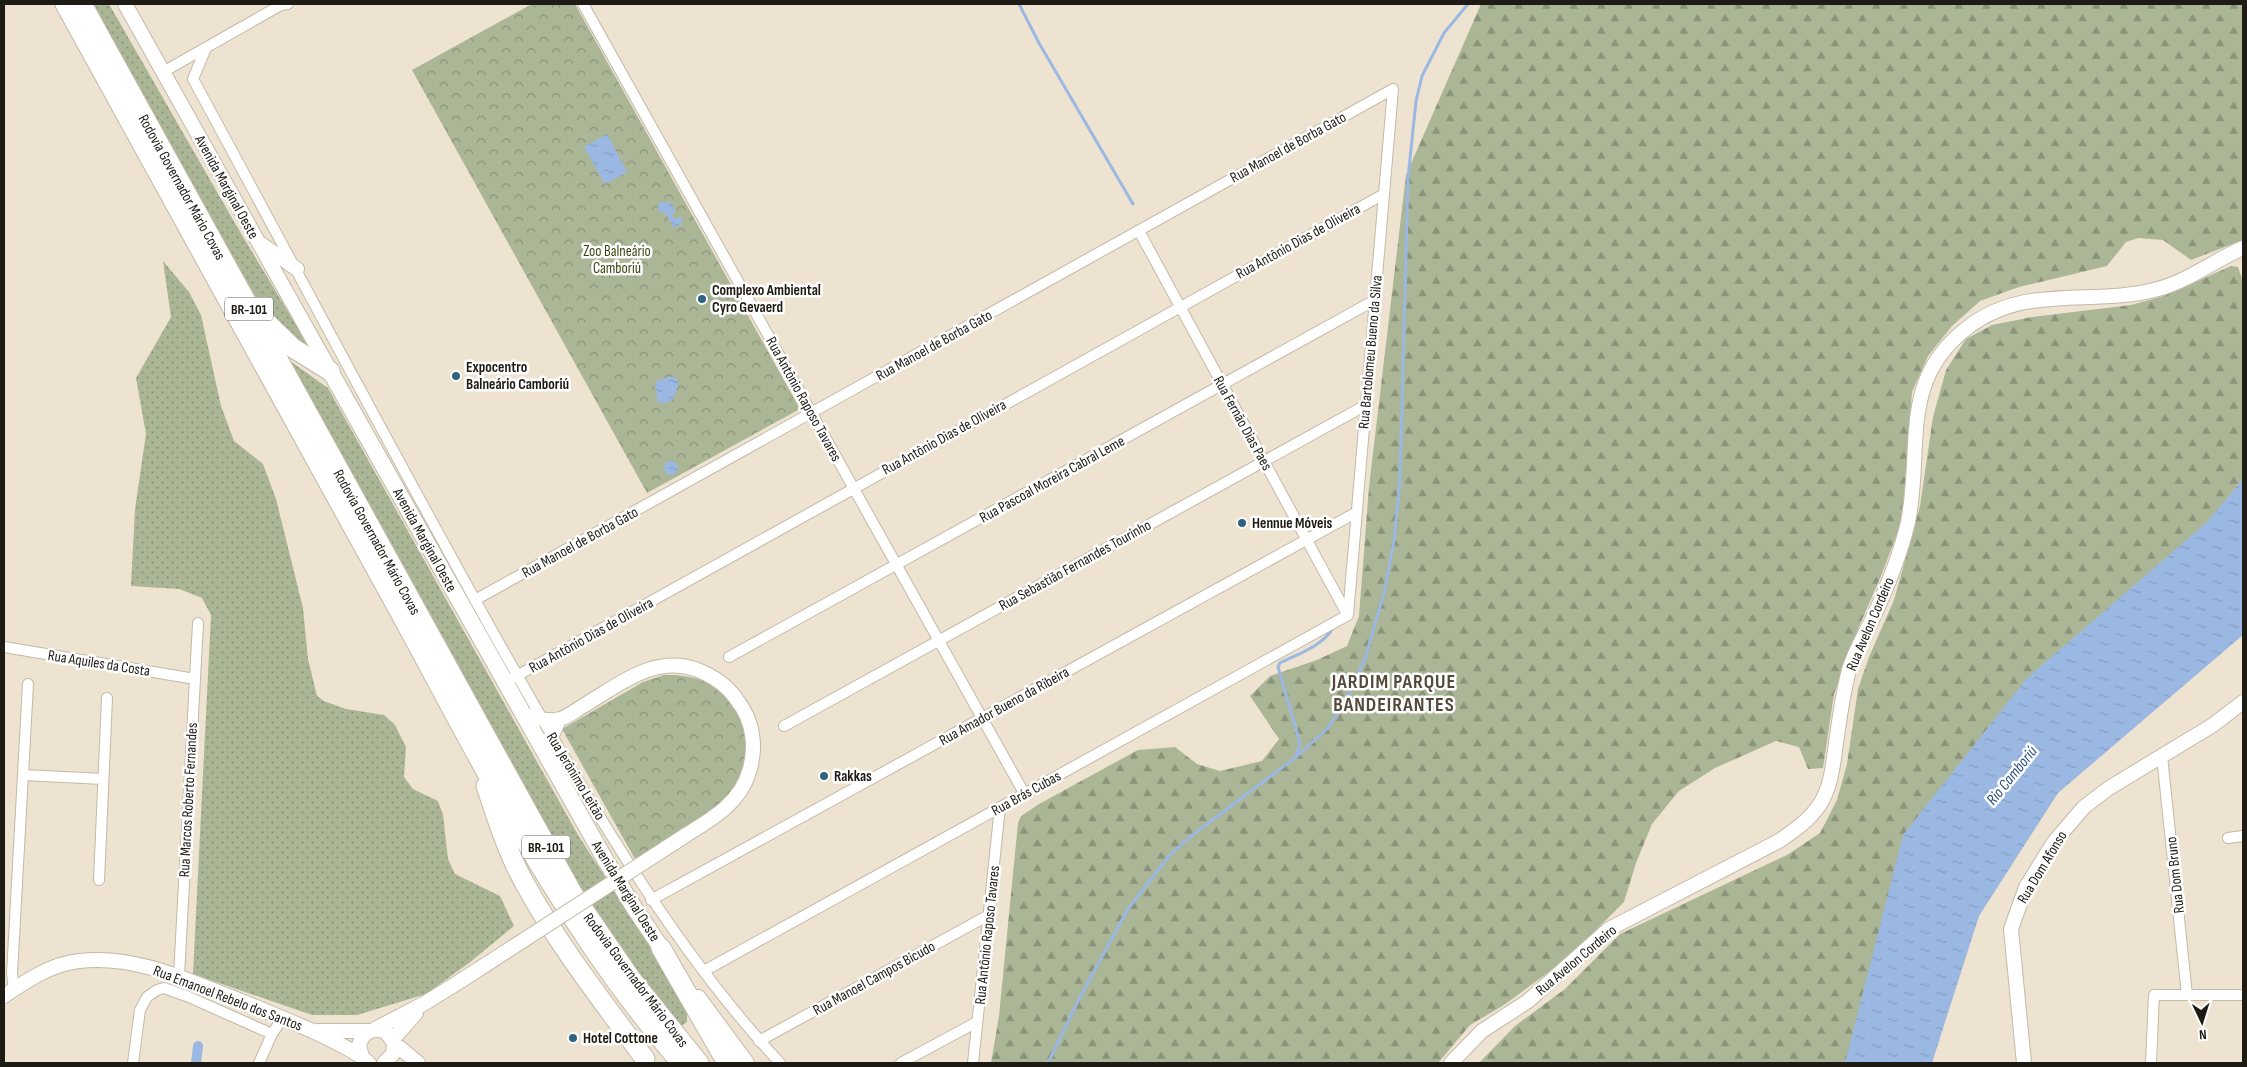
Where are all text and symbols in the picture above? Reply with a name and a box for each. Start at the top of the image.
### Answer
street label: Rua Manoel de Borba Gato [1227,108,1350,187]
street label: Rodovia Governador Mário Covas [134,111,230,263]
street label: Avenida Marginal Oeste [190,131,263,242]
street label: Rua Antônio Dias de Oliveira [1233,199,1364,283]
park label: Zoo Balneário Camboriú [583,242,651,278]
street label: Rua Bartolomeu Bueno da Silva [1354,274,1387,430]
place label: Complexo Ambiental Cyro Gevaerd [712,281,821,317]
marker: Complexo Ambiental Cyro Gevaerd [696,293,708,305]
road number: BR-101 [225,298,273,320]
street label: Rua Manoel de Borba Gato [873,306,996,385]
street label: Rua Antônio Raposo Tavares [761,334,846,465]
place label: Expocentro Balneário Camboriú [466,358,569,394]
marker: Expocentro Balneário Camboriú [450,370,462,382]
street label: Rua Fernão Dias Paes [1209,373,1276,474]
street label: Rua Antônio Dias de Oliveira [879,395,1010,479]
street label: Rua Pascoal Moreira Cabral Leme [976,432,1128,527]
street label: Rodovia Governador Mário Covas [329,466,425,618]
street label: Avenida Marginal Oeste [388,484,461,595]
street label: Rua Manoel de Borba Gato [519,503,642,582]
place label: Hennue Móveis [1252,514,1333,533]
street label: Rua Sebastião Fernandes Tourinho [996,516,1155,615]
marker: Hennue Móveis [1236,517,1248,529]
street label: Rua Avelon Cordeiro [1842,574,1899,674]
street label: Rua Antônio Dias de Oliveira [526,593,657,677]
street label: Rua Aquiles da Costa [46,646,152,681]
street label: Rua Amador Bueno da Ribeira [936,663,1073,750]
district label: JARDIM PARQUE BANDEIRANTES [1331,670,1456,717]
street label: Rua Marcos Roberto Fernandes [175,722,202,878]
street label: Rua Jerônimo Leitão [542,729,609,824]
water label: Rio Camboriú [1983,742,2042,809]
place label: Rakkas [834,767,872,786]
street label: Rua Brás Cubas [988,767,1064,820]
marker: Rakkas [818,770,830,782]
street label: Rua Dom Afonso [2013,827,2072,907]
road number: BR-101 [522,836,570,859]
street label: Avenida Marginal Oeste [586,836,664,945]
street label: Rua Dom Bruno [2162,836,2189,914]
street label: Rua Antônio Raposo Tavares [971,865,1004,1005]
street label: Rodovia Governador Mário Covas [579,909,692,1051]
street label: Rua Avelon Cordeiro [1532,921,1621,1000]
street label: Rua Manoel Campos Bicudo [810,937,939,1020]
street label: Rua Emanoel Rebelo dos Santos [151,961,305,1036]
north arrow [2177,997,2227,1047]
text: N [2199,1026,2207,1043]
place label: Hotel Cottone [583,1029,658,1048]
marker: Hotel Cottone [567,1032,579,1044]

